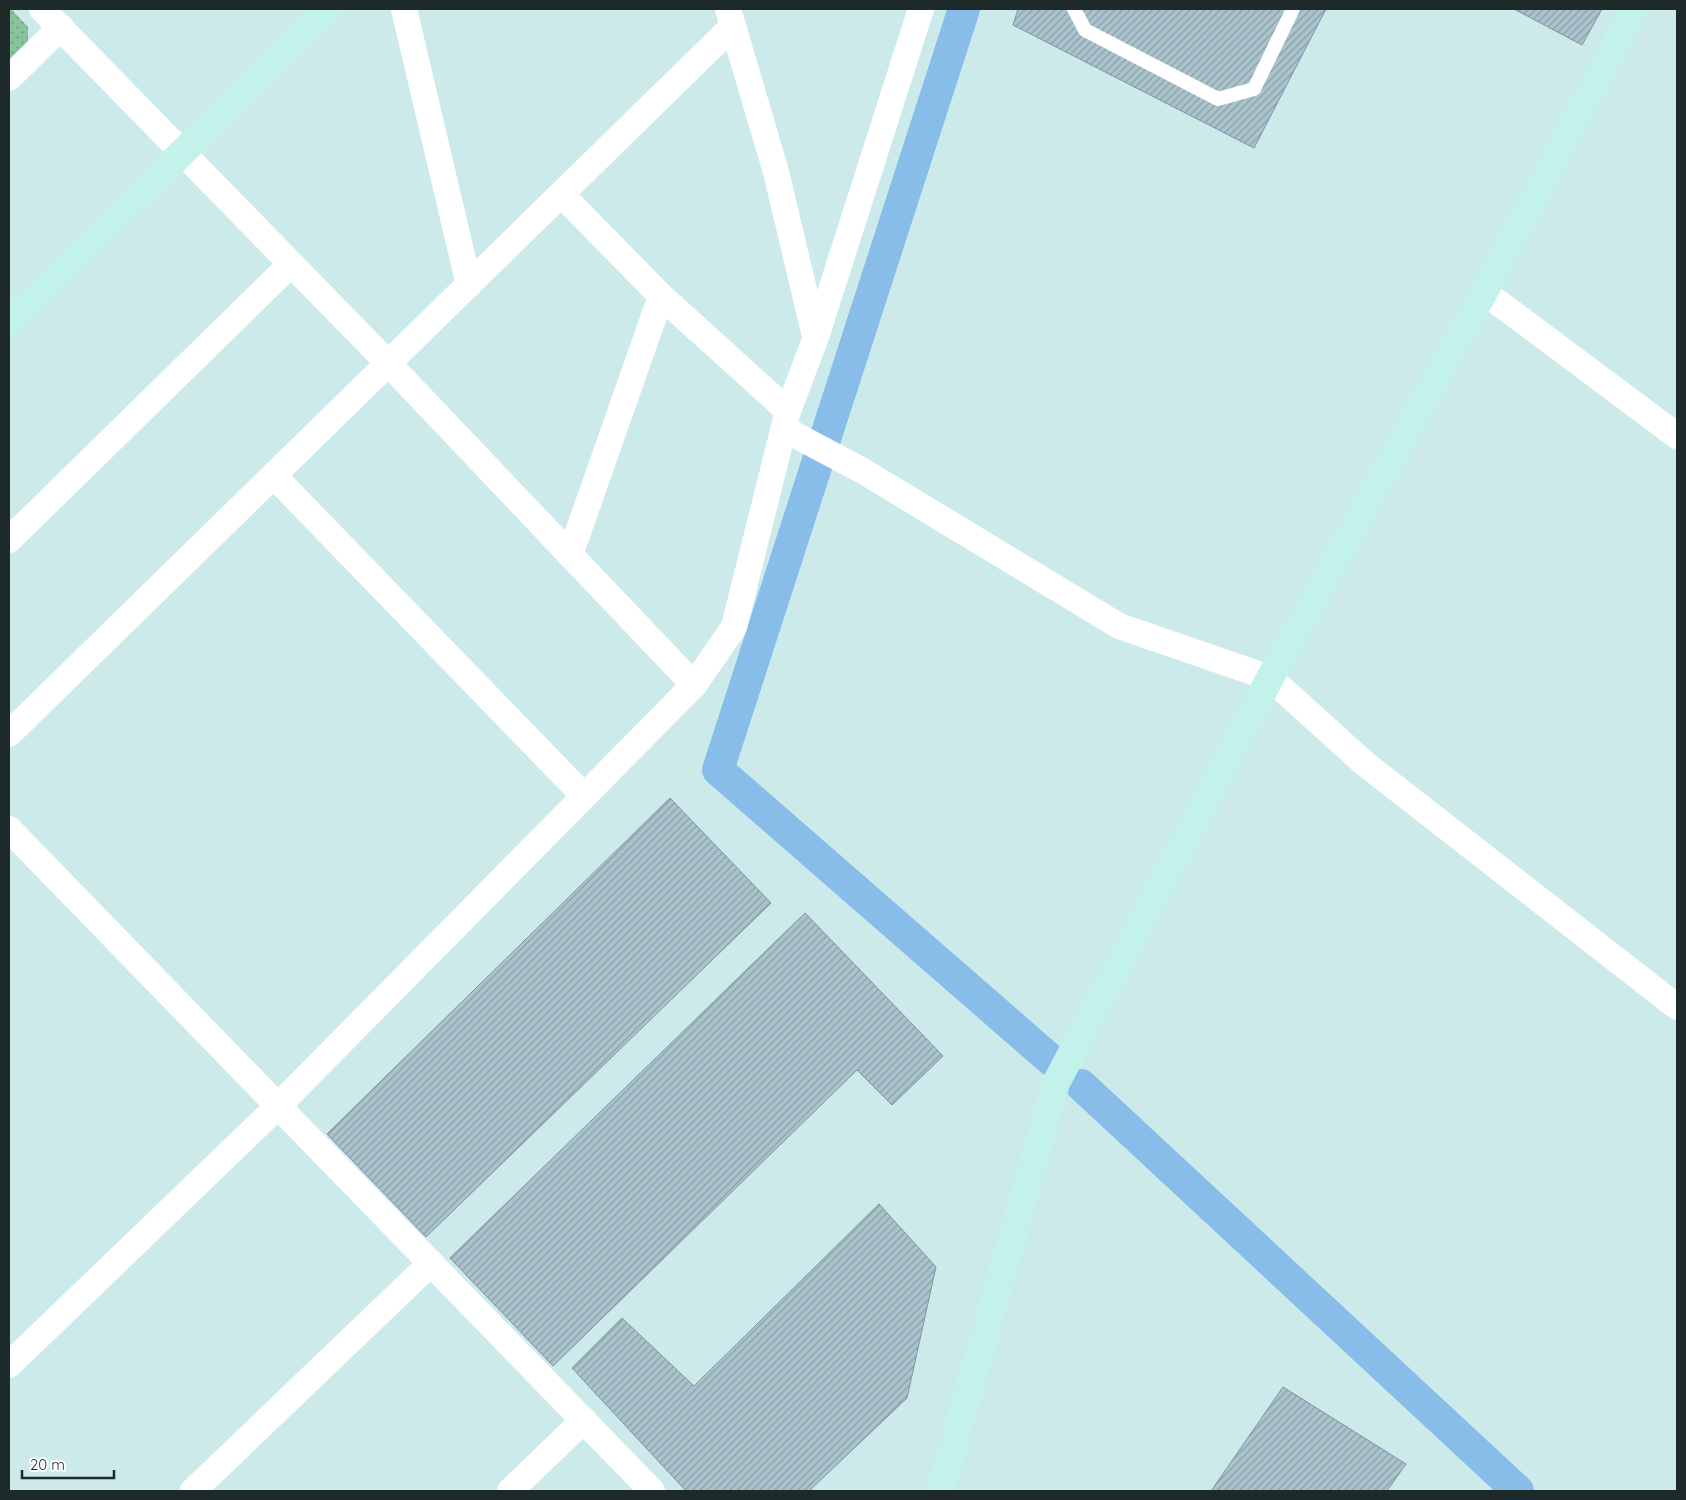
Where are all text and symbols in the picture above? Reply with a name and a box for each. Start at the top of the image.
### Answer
scale bar [22,1448,115,1480]
text: 20 m [30,1455,65,1474]

